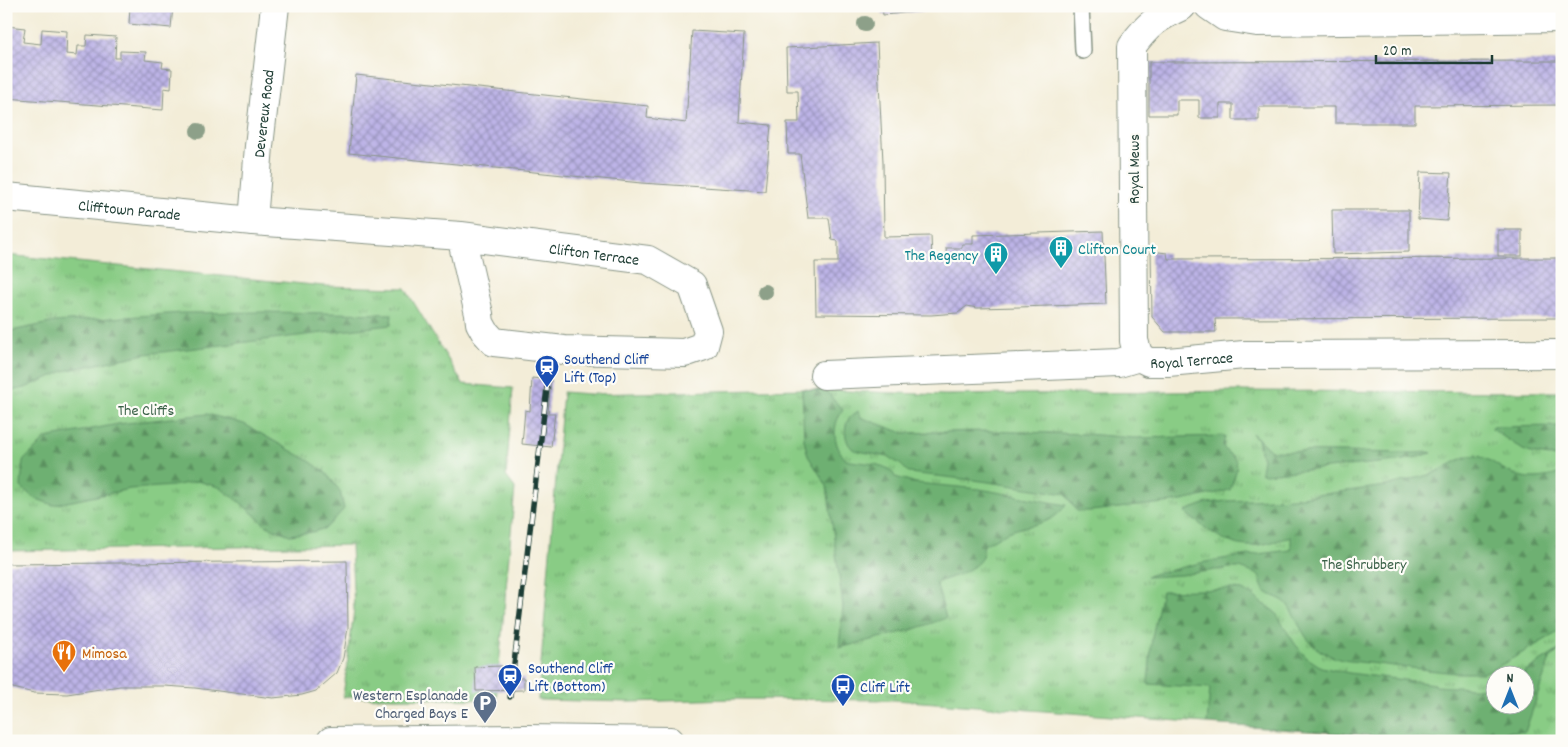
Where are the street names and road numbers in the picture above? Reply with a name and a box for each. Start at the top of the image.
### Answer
street label: Devereux Road [249,68,282,159]
street label: Royal Mews [1124,134,1147,204]
street label: Clifftown Parade [77,195,181,228]
street label: Clifton Terrace [547,238,640,273]
street label: Royal Terrace [1150,347,1234,376]

